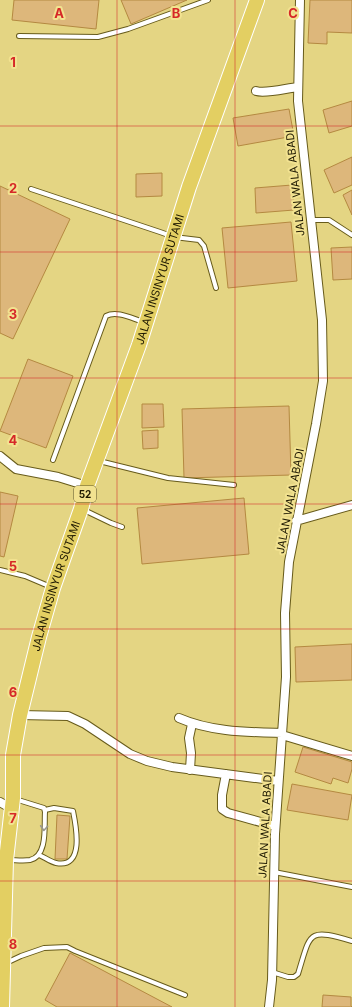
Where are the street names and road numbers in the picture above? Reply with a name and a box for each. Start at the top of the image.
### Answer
street label: JALAN WALA ABADI [282,129,308,237]
street label: JALAN INSINYUR SUTAMI [133,212,187,346]
street label: JALAN WALA ABADI [273,447,307,555]
road number: 52 [74,486,96,502]
street label: JALAN INSINYUR SUTAMI [29,519,83,653]
street label: JALAN WALA ABADI [255,771,275,879]

